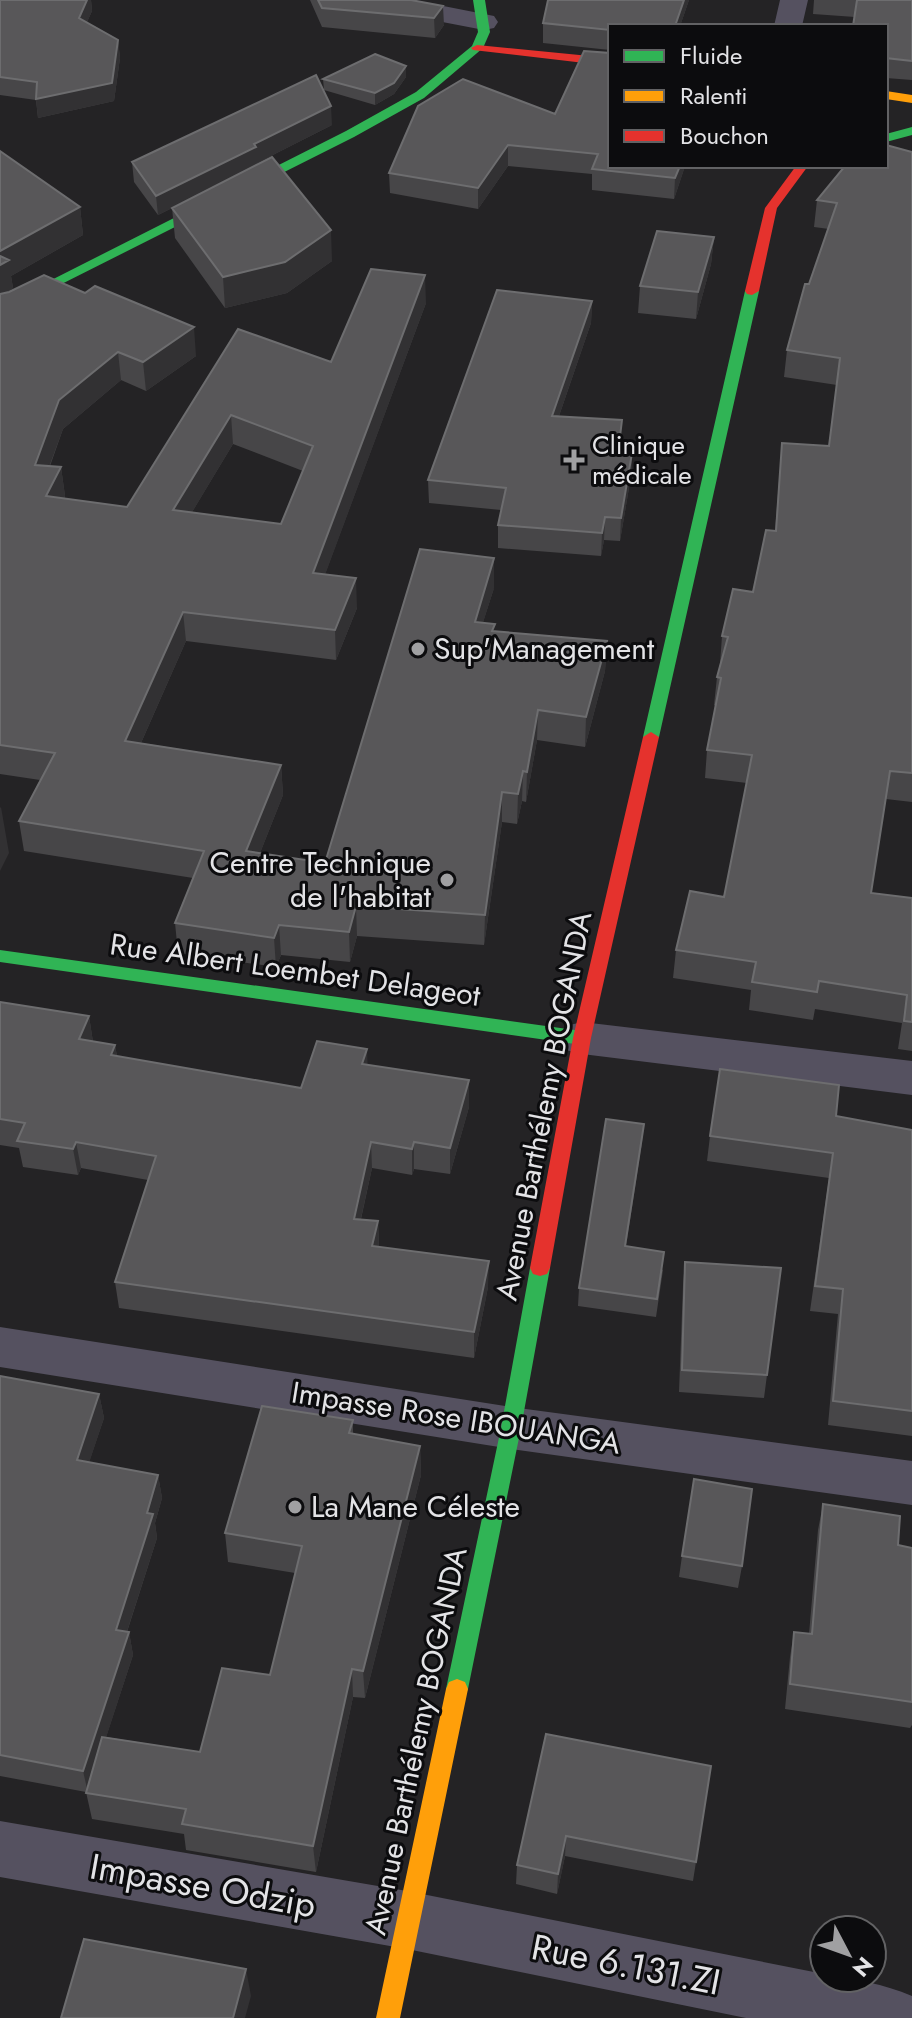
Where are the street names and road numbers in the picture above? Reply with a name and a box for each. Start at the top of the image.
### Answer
street label: Avenue Barthélemy BOGANDA [485,908,602,1304]
street label: Rue Albert Loembet Delageot [107,922,484,1017]
street label: Impasse Rose IBOUANGA [289,1370,624,1465]
street label: Avenue Barthélemy BOGANDA [353,1543,478,1939]
street label: Impasse Odzip [86,1840,320,1930]
street label: Rue 6.131.ZI [527,1920,725,2008]

